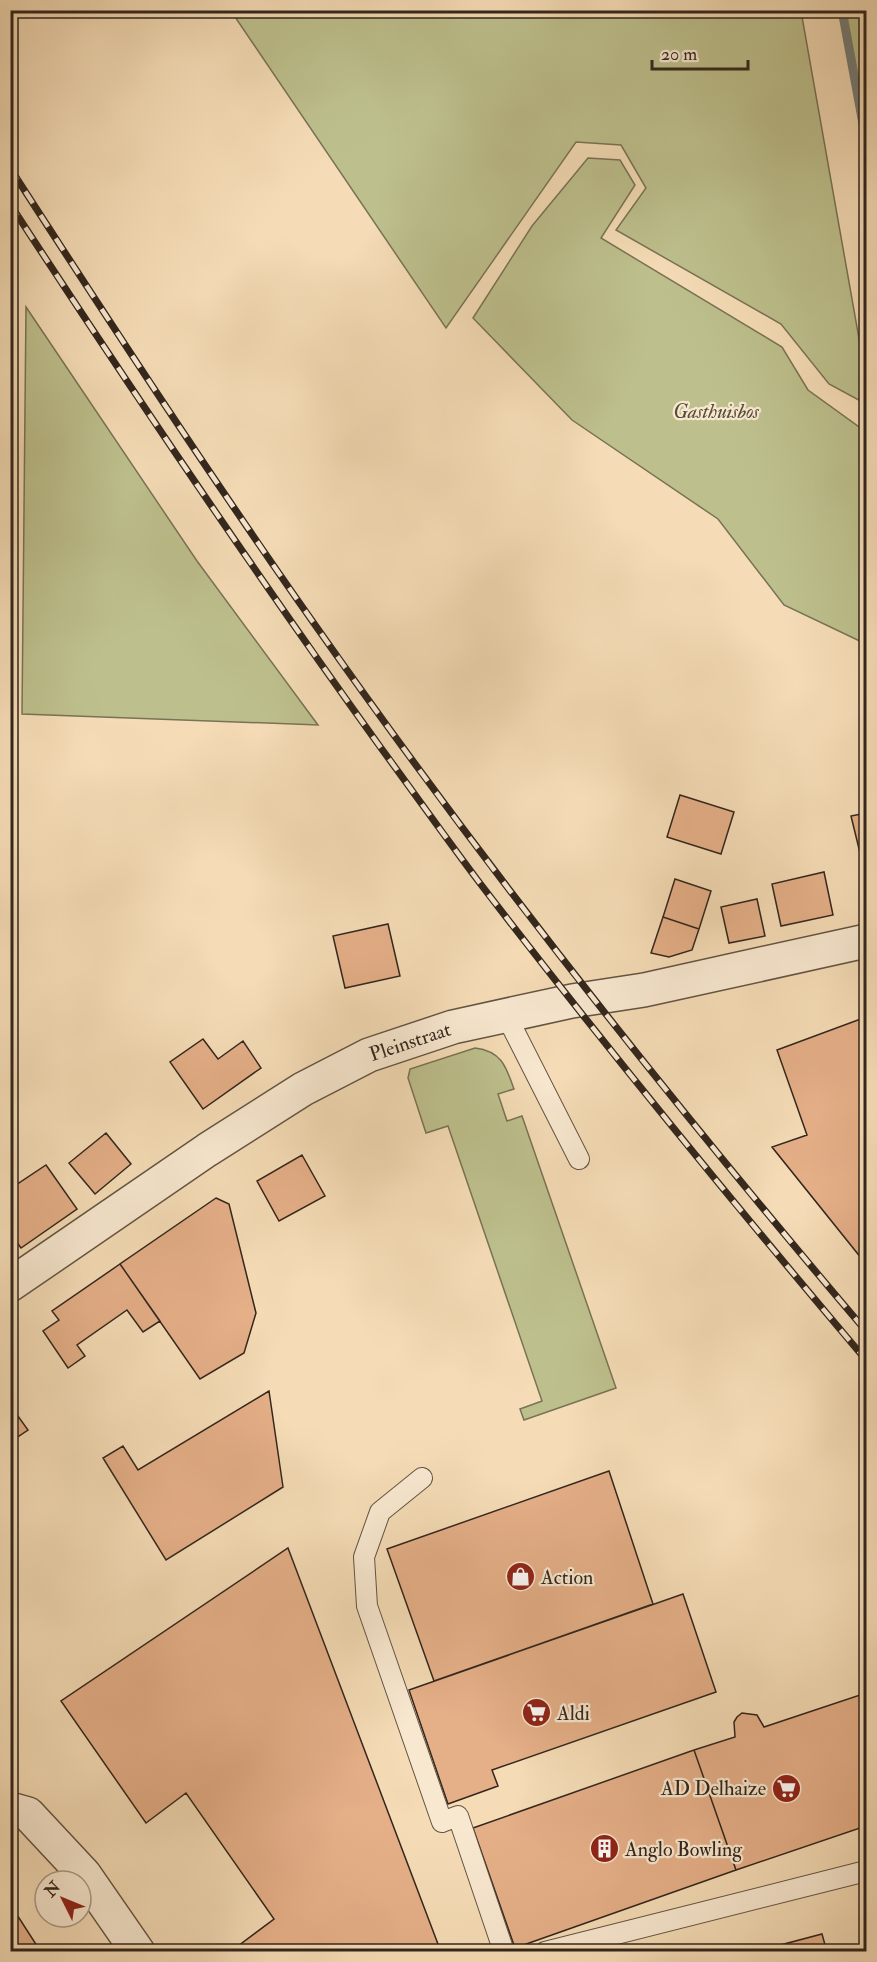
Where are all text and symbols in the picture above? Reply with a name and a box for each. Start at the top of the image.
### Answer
scale bar [652,33,748,71]
text: 20 m [661,43,697,66]
park label: Gasthuisbos [673,399,759,424]
street label: Pleinstraat [366,1016,455,1067]
shop icon: Action [504,1561,536,1593]
place label: Action [540,1565,593,1590]
supermarket icon: Aldi [520,1697,552,1729]
place label: Aldi [556,1701,590,1726]
supermarket icon: AD Delhaize [771,1772,803,1804]
place label: AD Delhaize [660,1776,766,1801]
building icon: Anglo Bowling [588,1833,620,1865]
place label: Anglo Bowling [624,1837,743,1862]
north arrow [33,1869,93,1929]
text: N [40,1877,65,1902]

